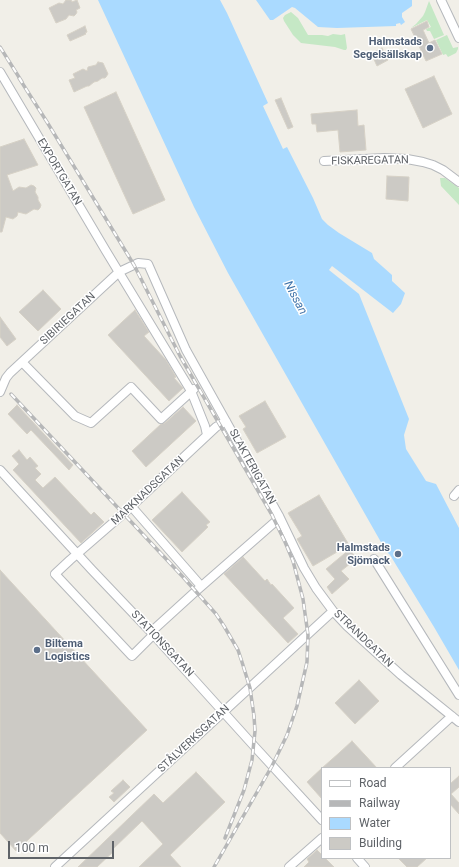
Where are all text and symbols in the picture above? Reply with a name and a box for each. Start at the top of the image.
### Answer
place label: Halmstads Segelsällskap [353,35,422,61]
marker: Halmstads Segelsällskap [425,43,435,53]
street label: EXPORTGATAN [34,136,84,208]
street label: FISKAREGATAN [331,154,409,168]
water label: Nissan [280,279,310,317]
street label: SIBIRIEGATAN [38,290,98,348]
street label: SLAKTERIGATAN [226,427,278,507]
street label: MARKNADSGATAN [109,454,187,528]
place label: Halmstads Sjömack [337,541,390,567]
marker: Halmstads Sjömack [393,549,403,559]
street label: STRANDGATAN [331,607,395,671]
street label: STATIONSGATAN [128,608,196,680]
place label: Biltema Logistics [45,637,90,663]
marker: Biltema Logistics [32,645,42,655]
street label: STÅLVERKSGATAN [155,702,233,776]
legend [321,767,451,859]
text: Road [359,776,387,790]
text: Railway [359,796,400,810]
text: Water [359,816,390,830]
scale bar [10,833,116,859]
text: Building [359,836,402,850]
text: 100 m [15,841,49,855]

